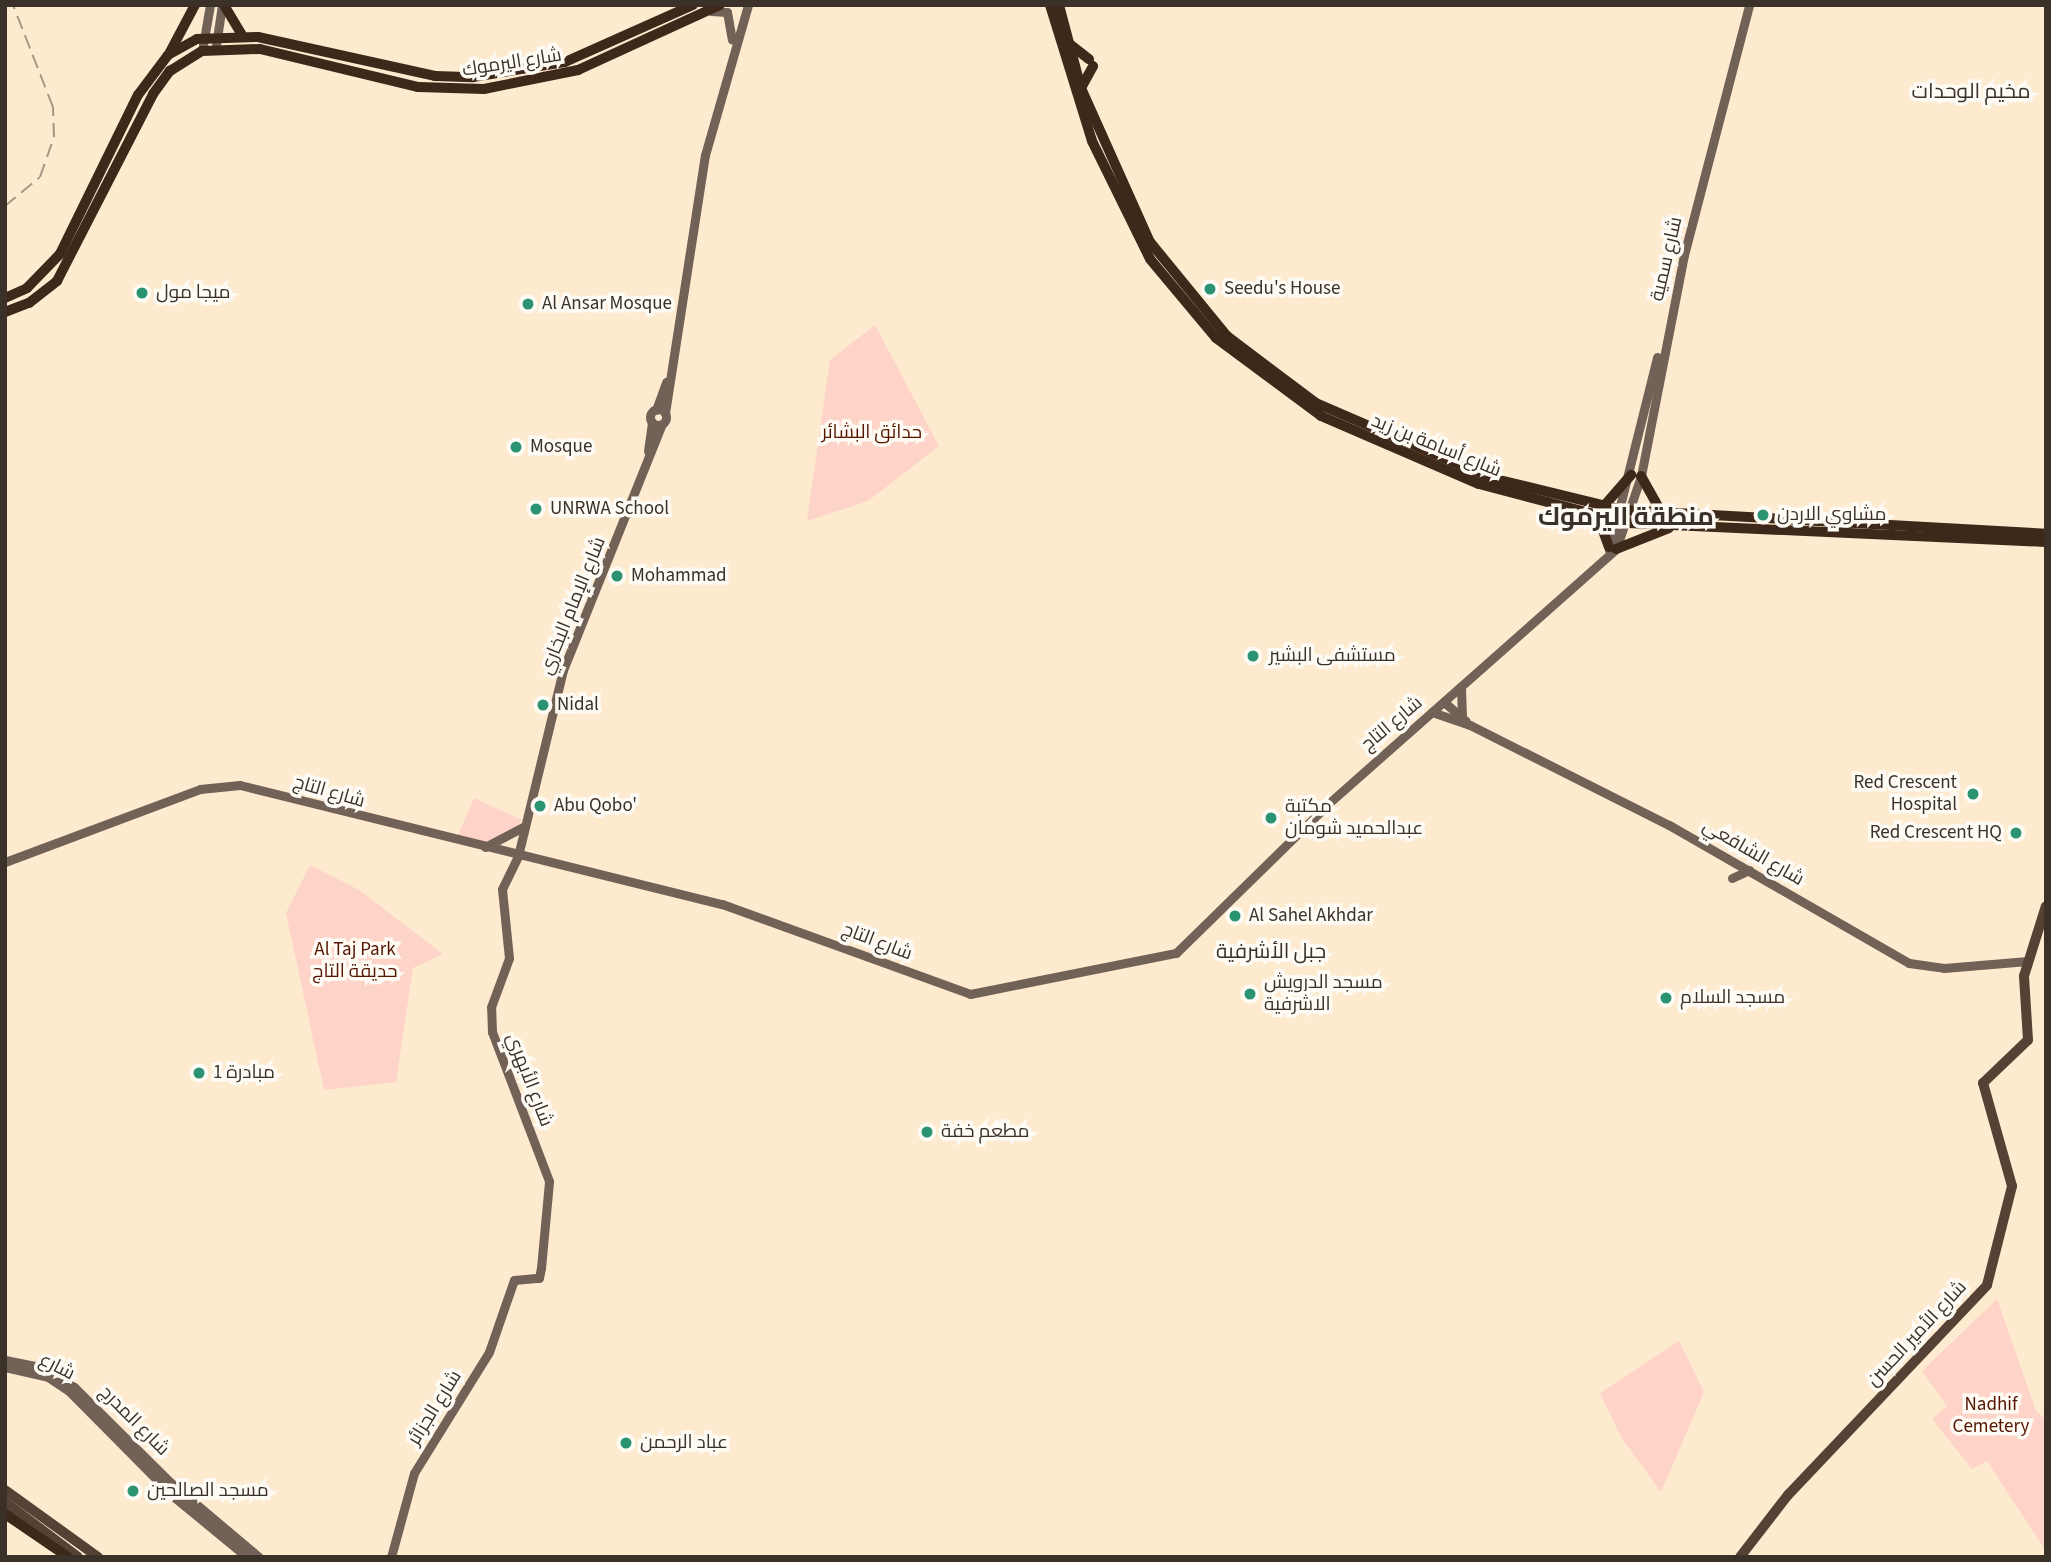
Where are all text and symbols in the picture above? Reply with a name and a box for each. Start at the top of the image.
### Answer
street label: شارع اليرموك [461,44,563,82]
district label: مخيم الوحدات [1911,78,2031,104]
street label: شارع سمية [1646,215,1688,303]
place label: Seedu's House [1224,278,1340,300]
marker: Seedu's House [1202,281,1218,297]
place label: ميجا مول [156,282,230,304]
marker: ميجا مول [134,285,150,301]
place label: Al Ansar Mosque [542,293,672,315]
marker: Al Ansar Mosque [520,296,536,312]
street label: شارع أسامة بن زيد [1368,410,1504,482]
park label: حدائق البشائر [822,422,922,444]
place label: Mosque [530,436,592,458]
marker: Mosque [508,439,524,455]
place label: UNRWA School [550,498,669,520]
marker: UNRWA School [528,501,544,517]
district label: منطقة اليرموك [1538,501,1714,533]
place label: مشاوي الاردن [1777,504,1886,526]
marker: مشاوي الاردن [1755,507,1771,523]
street label: شارع الإمام البخاري [535,534,611,678]
place label: Mohammad [631,565,727,587]
marker: Mohammad [609,568,625,584]
place label: مستشفى البشير [1269,645,1396,667]
marker: مستشفى البشير [1243,646,1263,666]
street label: شارع التاج [1357,692,1427,756]
place label: Nidal [557,694,599,716]
marker: Nidal [535,697,551,713]
street label: شارع التاج [291,771,367,813]
place label: Red Crescent Hospital [1853,772,1957,816]
marker: Red Crescent Hospital [1963,784,1983,804]
place label: Abu Qobo' [554,795,637,817]
place label: مكتبة عبدالحميد شومان [1285,796,1423,840]
marker: Abu Qobo' [532,798,548,814]
marker: مكتبة عبدالحميد شومان [1263,810,1279,826]
street label: شارع الشافعي [1698,815,1808,891]
place label: Red Crescent HQ [1870,822,2002,844]
marker: Red Crescent HQ [2008,825,2024,841]
place label: Al Sahel Akhdar [1249,905,1373,927]
marker: Al Sahel Akhdar [1227,908,1243,924]
street label: شارع التاج [839,918,915,966]
district label: جبل الأشرفية [1216,938,1326,964]
park label: Al Taj Park حديقة التاج [312,939,398,983]
place label: مسجد الدرويش الاشرفية [1264,972,1383,1016]
marker: مسجد الدرويش الاشرفية [1242,986,1258,1002]
place label: مسجد السلام [1680,987,1785,1009]
marker: مسجد السلام [1658,990,1674,1006]
street label: شارع الأبهري [501,1030,557,1130]
place label: مبادرة 1 [213,1062,275,1084]
marker: مبادرة 1 [191,1065,207,1081]
place label: مطعم خفة [941,1121,1030,1143]
marker: مطعم خفة [919,1124,935,1140]
street label: شارع الأمير الحسن [1862,1276,1972,1392]
street label: شارع [35,1348,79,1386]
street label: شارع الجزائر [403,1366,467,1450]
street label: شارع المدرج [94,1381,174,1461]
park label: Nadhif Cemetery [1953,1394,2029,1438]
place label: عباد الرحمن [640,1432,728,1454]
marker: عباد الرحمن [618,1435,634,1451]
place label: مسجد الصالحين [147,1480,269,1502]
marker: مسجد الصالحين [125,1483,141,1499]

